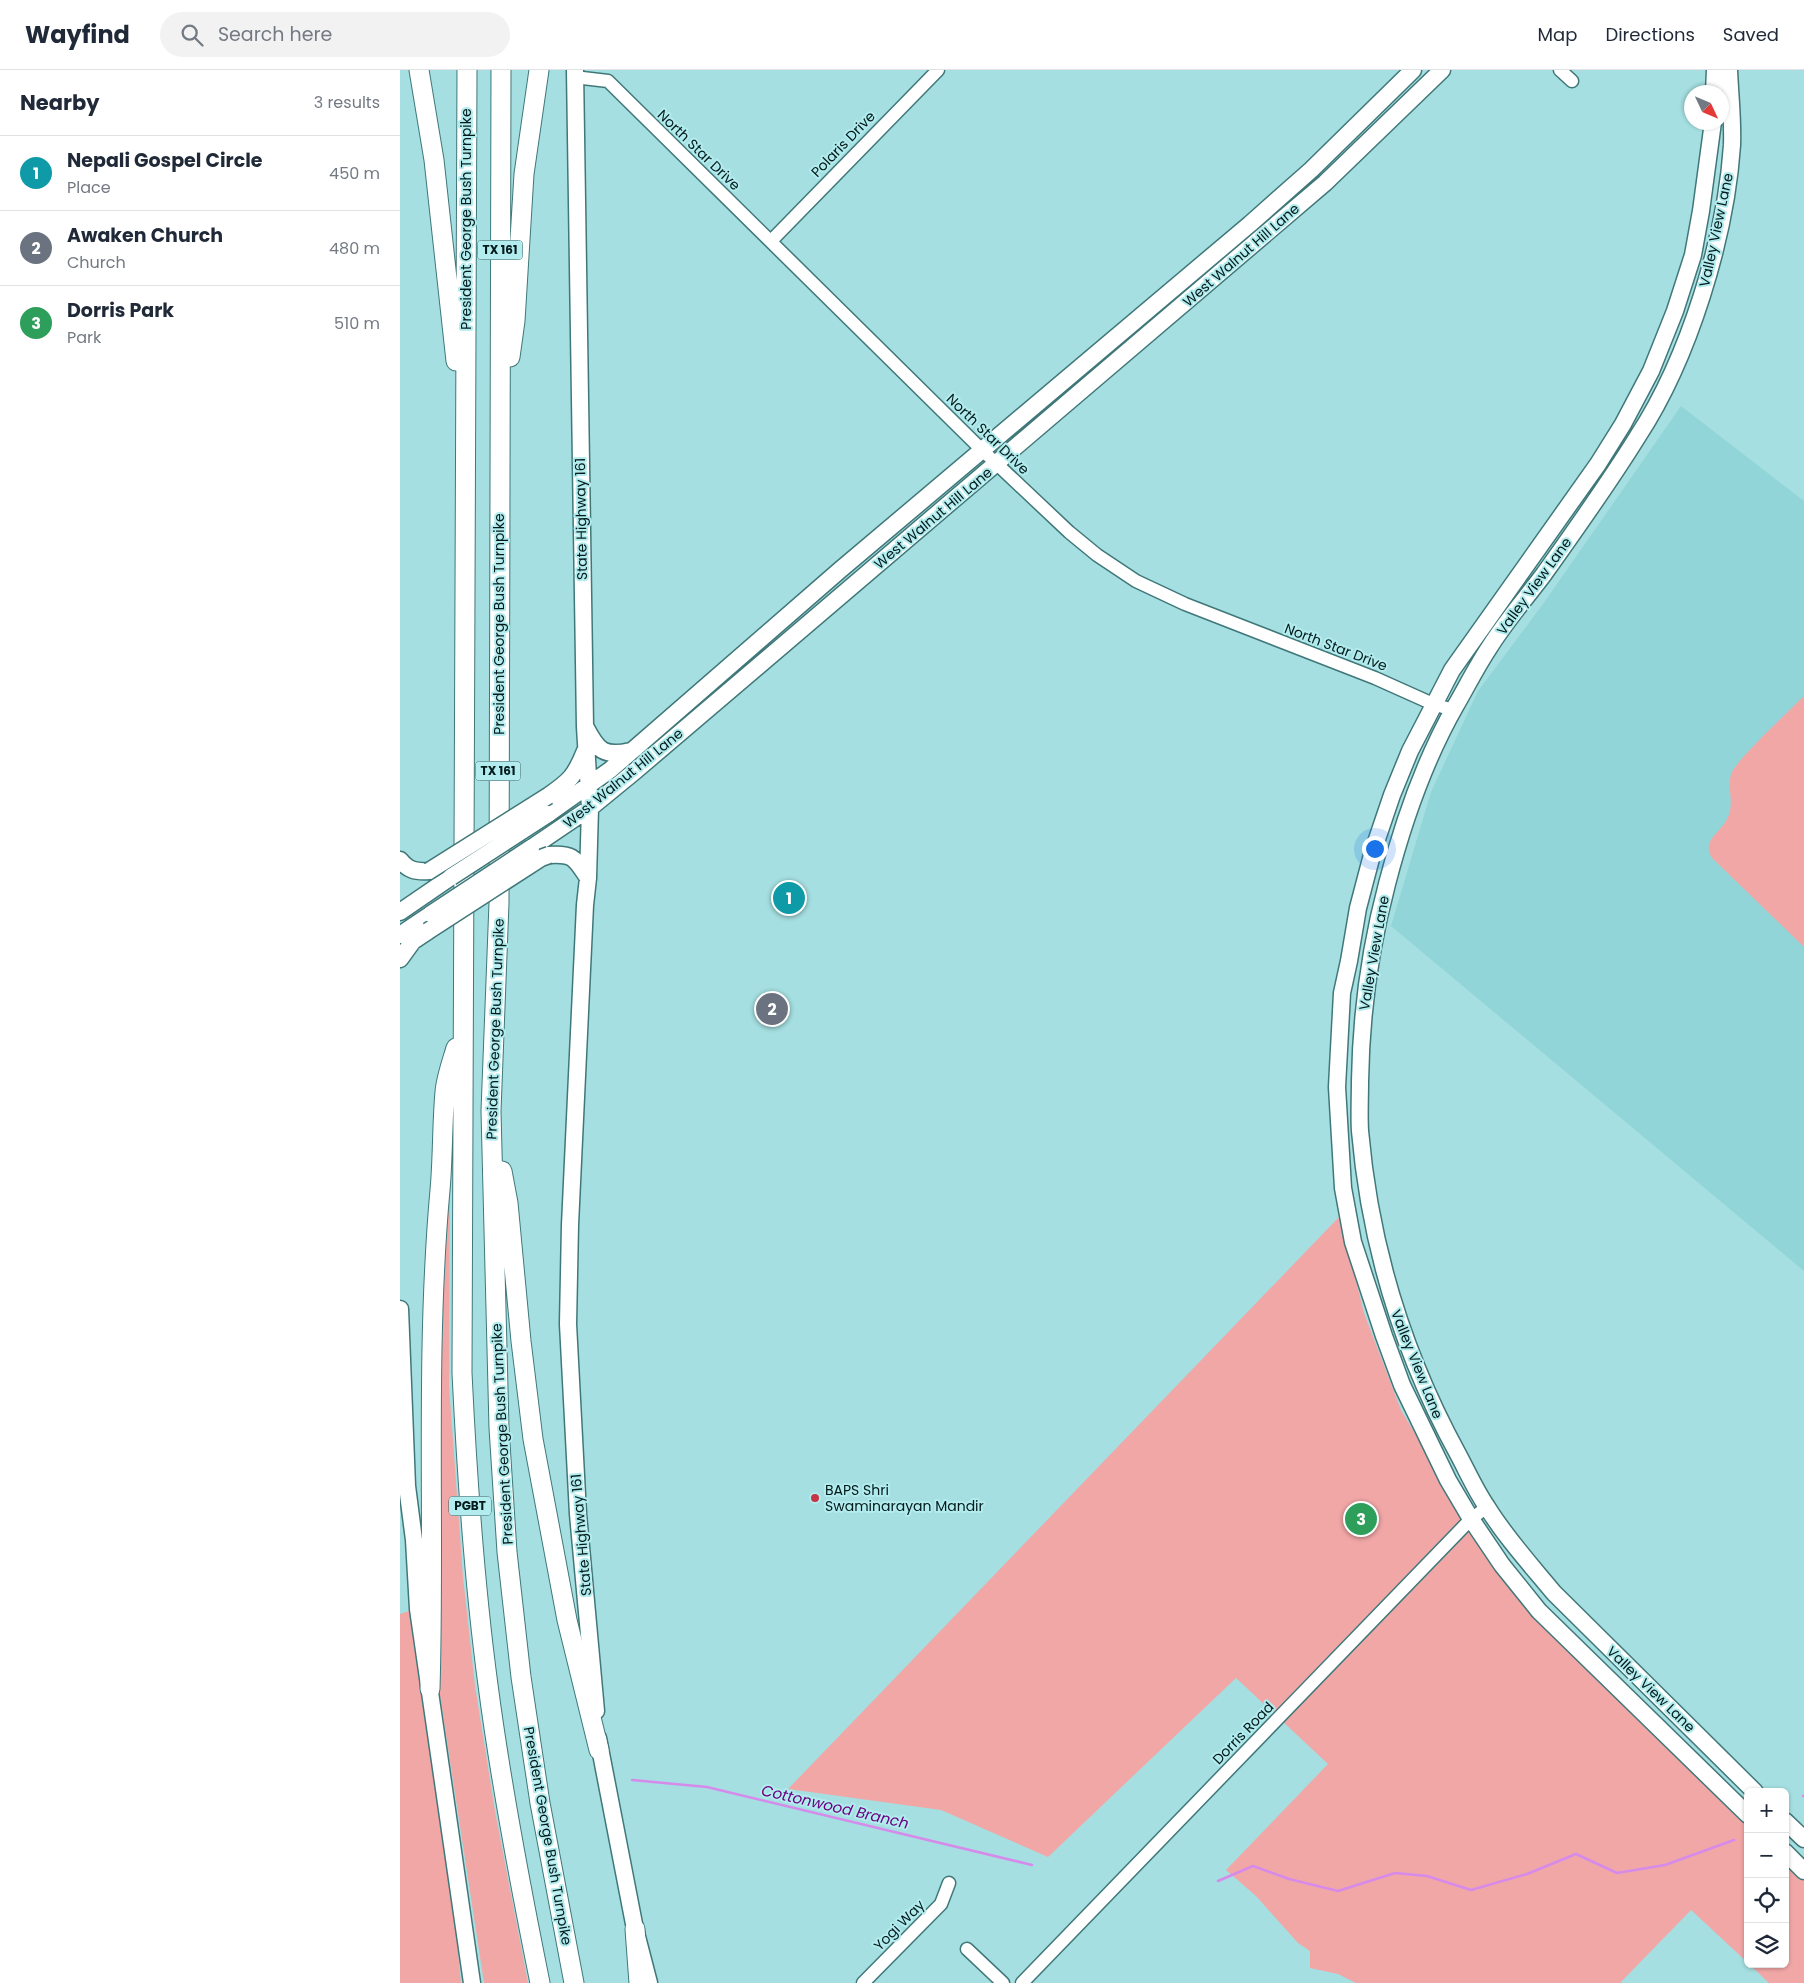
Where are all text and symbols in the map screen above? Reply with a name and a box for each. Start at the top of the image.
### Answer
search box [160,12,510,57]
text: Wayfind [25,18,130,51]
icon: search [178,21,206,49]
text: Search here [218,21,332,48]
text: Map [1538,22,1577,47]
text: Directions [1605,22,1695,47]
text: Saved [1723,22,1779,47]
north arrow [1684,85,1729,130]
text: Nearby [20,88,100,117]
text: 3 results [314,91,380,114]
street label: North Star Drive [653,105,745,195]
street label: Polaris Drive [806,106,880,181]
street label: President George Bush Turnpike [456,108,476,330]
text: Nepali Gospel Circle [67,147,262,174]
text: 1 [33,162,39,185]
text: 450 m [329,162,380,185]
street label: Valley View Lane [1694,171,1738,289]
text: Place [67,176,111,199]
street label: West Walnut Hill Lane [1178,198,1304,311]
text: Awaken Church [67,222,223,249]
text: 2 [31,237,41,260]
text: 480 m [329,237,380,260]
road number: TX 161 [478,240,522,260]
text: Church [67,251,126,274]
text: Dorris Park [67,297,174,324]
text: 3 [31,312,41,335]
text: 510 m [334,312,380,335]
text: Park [67,326,101,349]
street label: North Star Drive [942,389,1034,479]
street label: State Highway 161 [570,458,592,580]
street label: West Walnut Hill Lane [870,462,997,573]
street label: President George Bush Turnpike [489,513,509,735]
street label: Valley View Lane [1492,533,1576,639]
street label: North Star Drive [1282,618,1391,676]
street label: West Walnut Hill Lane [559,723,687,833]
road number: TX 161 [476,761,520,780]
your location [1362,836,1388,862]
pin: 1 [773,879,805,917]
street label: Valley View Lane [1354,894,1394,1012]
street label: President George Bush Turnpike [481,918,509,1140]
pin: 2 [756,990,788,1028]
street label: Valley View Lane [1386,1306,1448,1422]
street label: President George Bush Turnpike [486,1323,518,1545]
street label: State Highway 161 [566,1473,596,1597]
place label: BAPS Shri Swaminarayan Mandir [825,1480,984,1516]
marker: BAPS Shri Swaminarayan Mandir [809,1492,821,1504]
road number: PGBT [449,1496,491,1515]
pin: 3 [1345,1500,1377,1538]
street label: Valley View Lane [1602,1641,1700,1737]
street label: Dorris Road [1208,1697,1278,1769]
street label: President George Bush Turnpike [519,1725,577,1947]
water label: Cottonwood Branch [759,1779,911,1834]
map controls [1744,1788,1789,1968]
button: + [1744,1788,1789,1833]
button: − [1744,1833,1789,1878]
button: locate [1744,1878,1789,1923]
street label: Yogi Way [869,1895,929,1955]
button: layers [1744,1923,1789,1968]

